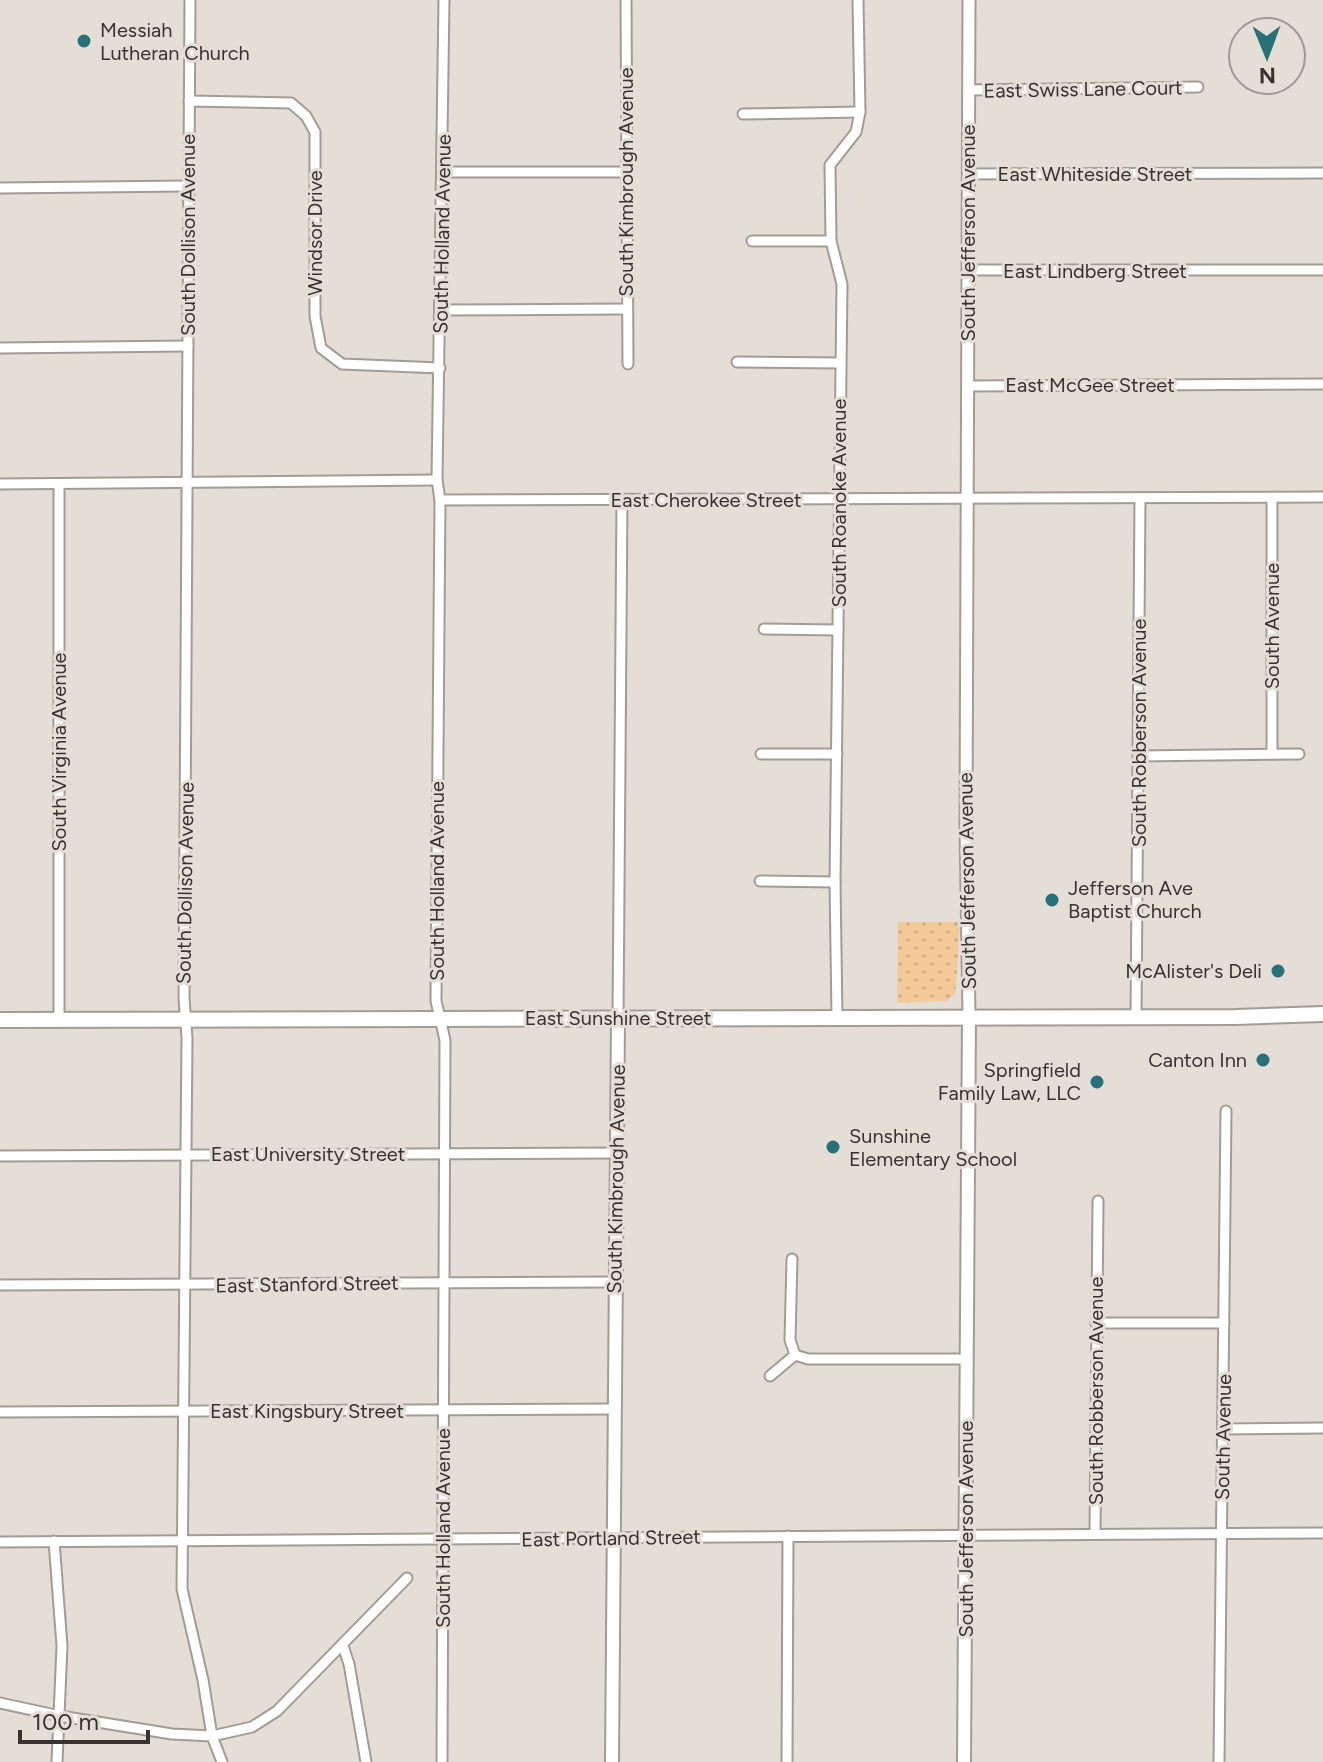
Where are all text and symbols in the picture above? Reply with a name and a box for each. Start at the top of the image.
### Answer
north arrow [1227,16,1307,96]
place label: Messiah Lutheran Church [100,18,250,65]
marker: Messiah Lutheran Church [75,32,93,50]
text: N [1259,62,1276,89]
street label: South Kimbrough Avenue [614,67,638,297]
street label: East Swiss Lane Court [983,75,1183,103]
street label: South Jefferson Avenue [956,124,980,341]
street label: South Dollison Avenue [176,134,200,336]
street label: South Holland Avenue [428,134,456,334]
street label: East Whiteside Street [998,162,1192,186]
street label: Windsor Drive [303,170,327,296]
street label: East Lindberg Street [1003,259,1187,283]
street label: East McGee Street [1005,373,1175,397]
street label: South Roanoke Avenue [827,399,851,607]
street label: East Cherokee Street [611,488,801,512]
street label: South Avenue [1260,563,1284,689]
street label: South Robberson Avenue [1127,619,1151,847]
street label: South Virginia Avenue [47,652,71,851]
street label: South Jefferson Avenue [953,772,981,990]
street label: South Holland Avenue [425,781,449,981]
street label: South Dollison Avenue [171,782,199,984]
place label: Jefferson Ave Baptist Church [1068,876,1202,923]
marker: Jefferson Ave Baptist Church [1043,891,1061,909]
place label: McAlister's Deli [1125,959,1262,983]
marker: McAlister's Deli [1269,962,1287,980]
street label: East Sunshine Street [525,1006,711,1030]
place label: Canton Inn [1148,1048,1247,1072]
marker: Canton Inn [1254,1051,1272,1069]
place label: Springfield Family Law, LLC [938,1058,1081,1105]
street label: South Kimbrough Avenue [602,1064,630,1294]
marker: Springfield Family Law, LLC [1088,1073,1106,1091]
place label: Sunshine Elementary School [849,1124,1017,1171]
marker: Sunshine Elementary School [824,1138,842,1156]
street label: East University Street [211,1142,405,1166]
street label: East Stanford Street [215,1270,399,1298]
street label: South Robberson Avenue [1084,1277,1108,1505]
street label: South Avenue [1210,1374,1236,1500]
street label: East Kingsbury Street [210,1399,404,1423]
street label: South Jefferson Avenue [954,1420,978,1637]
street label: South Holland Avenue [431,1428,455,1628]
street label: East Portland Street [521,1524,701,1552]
scale bar [20,1694,148,1744]
text: 100 m [32,1707,99,1736]

